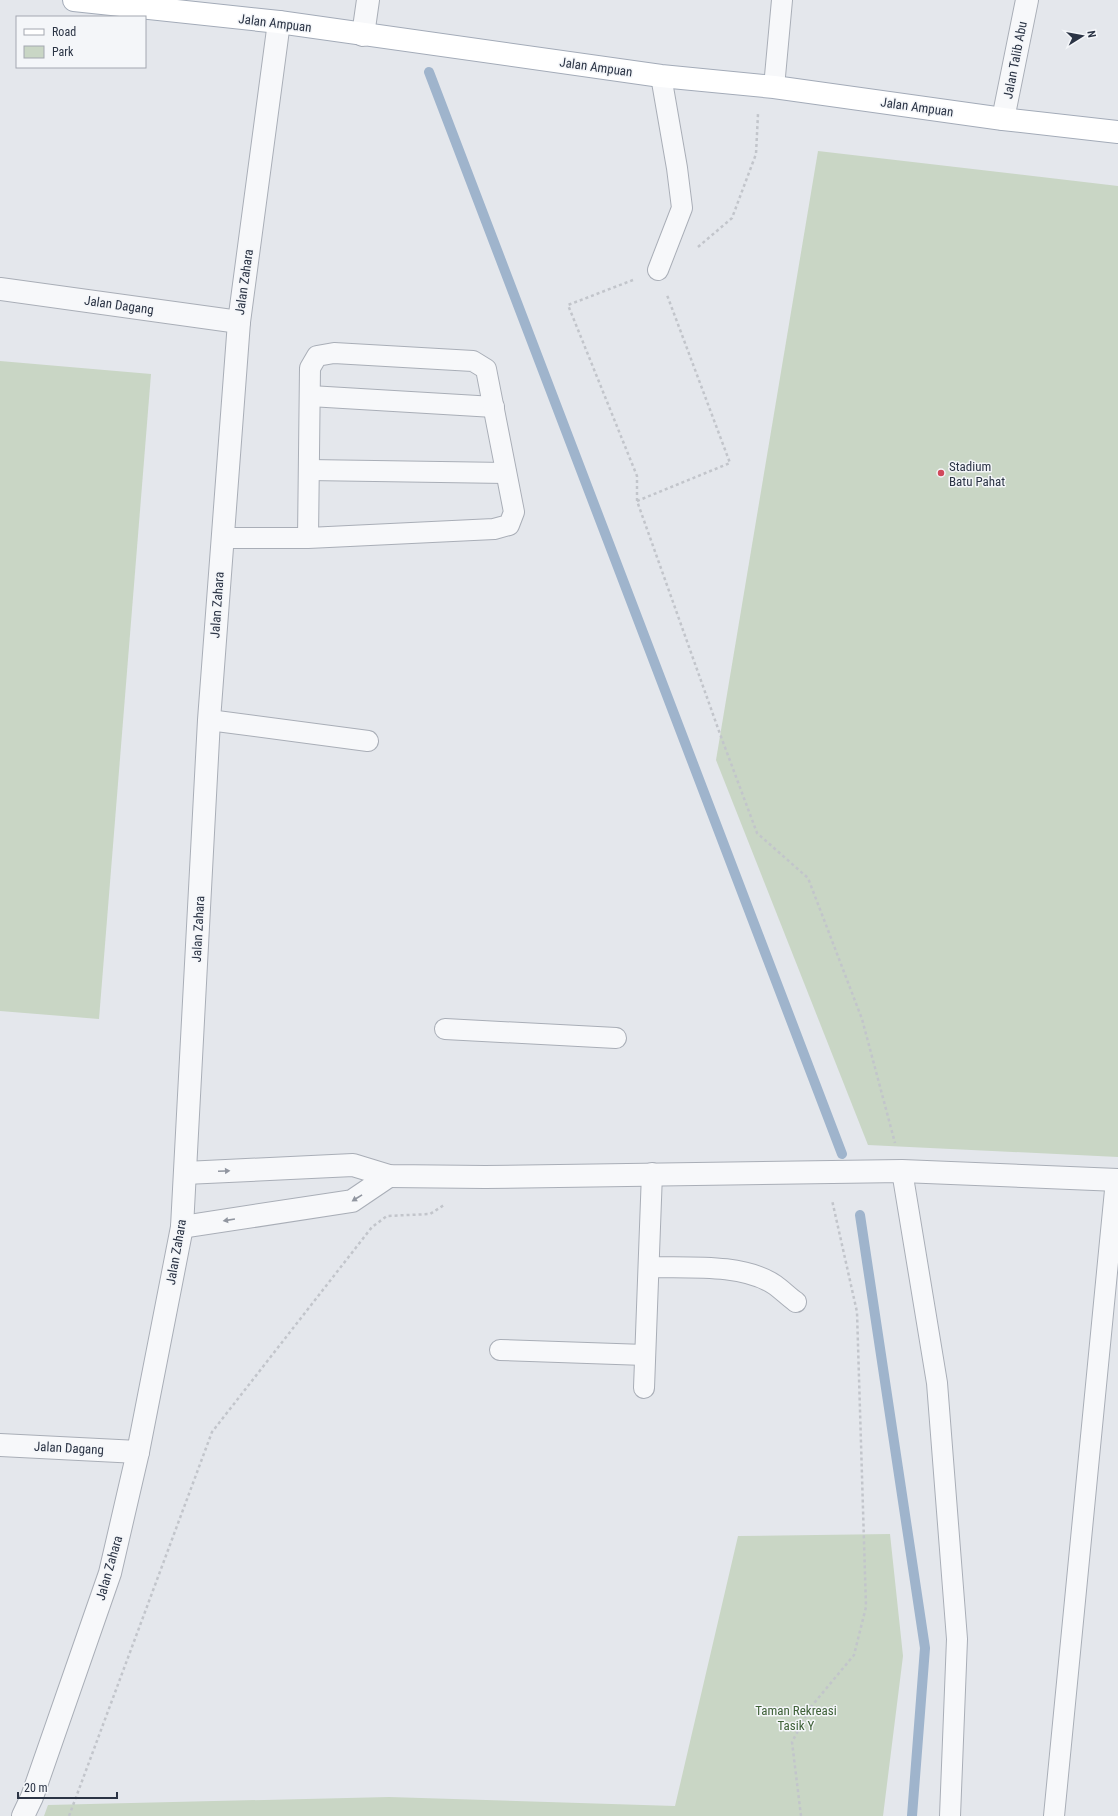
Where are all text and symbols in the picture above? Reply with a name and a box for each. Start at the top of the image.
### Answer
street label: Jalan Ampuan [238,11,312,35]
legend [16,16,146,68]
north arrow [1062,16,1102,56]
street label: Jalan Talib Abu [1000,20,1030,100]
text: Road [52,25,76,39]
text: N [1084,30,1098,39]
text: Park [52,45,74,59]
street label: Jalan Ampuan [559,54,633,80]
street label: Jalan Ampuan [880,94,954,120]
street label: Jalan Zahara [232,248,256,316]
street label: Jalan Dagang [83,293,155,317]
place label: Stadium Batu Pahat [949,459,1005,489]
marker: Stadium Batu Pahat [936,468,946,478]
street label: Jalan Zahara [207,571,227,639]
street label: Jalan Zahara [189,895,207,963]
one-way arrow [218,1167,230,1174]
one-way arrow [352,1194,362,1202]
one-way arrow [223,1217,235,1223]
street label: Jalan Zahara [163,1218,189,1286]
street label: Jalan Dagang [34,1439,104,1457]
street label: Jalan Zahara [93,1534,125,1602]
park label: Taman Rekreasi Tasik Y [755,1703,837,1733]
scale bar [18,1774,117,1800]
text: 20 m [24,1781,48,1795]

